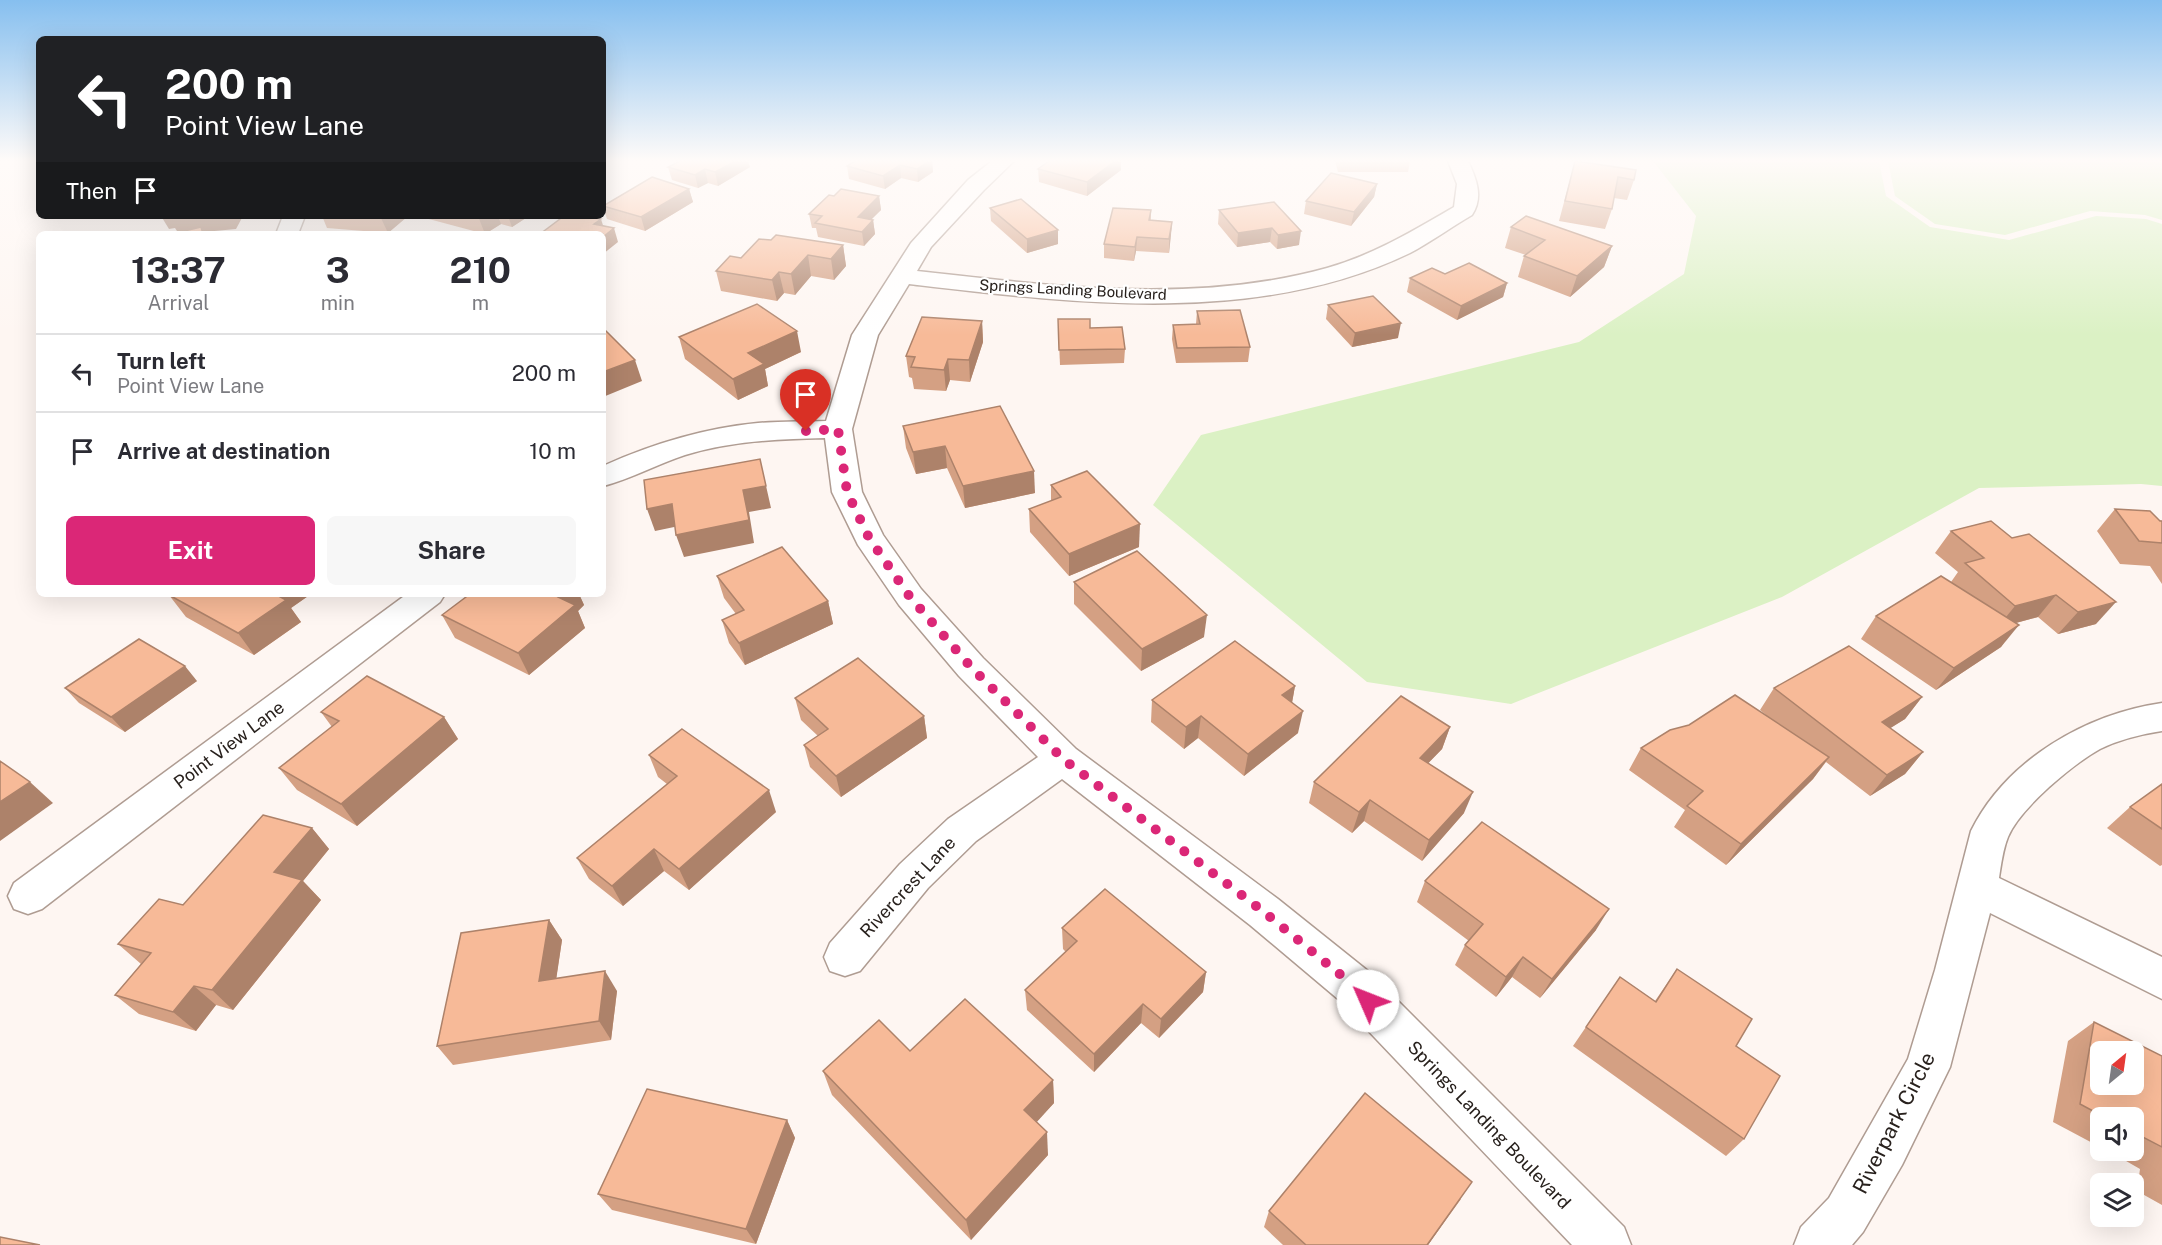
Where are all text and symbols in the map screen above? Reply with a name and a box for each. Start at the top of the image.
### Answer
text: 200 m [165,59,293,108]
icon: left [66,60,144,138]
text: Point View Lane [165,109,364,141]
icon: arrive [129,174,162,207]
text: Then [66,178,117,204]
text: 13:37 [131,249,226,291]
text: 3 [326,249,350,291]
text: 210 [450,249,511,291]
street label: Springs Landing Boulevard [979,276,1167,303]
text: Arrival [147,291,209,315]
text: min [321,291,355,315]
text: m [472,291,489,315]
text: Turn left [117,348,206,374]
icon: left [66,357,99,390]
text: 200 m [512,360,576,386]
pin [780,369,831,431]
text: Point View Lane [117,374,264,398]
icon: arrive [789,378,822,411]
icon: arrive [66,435,99,468]
text: Arrive at destination [117,438,330,464]
text: 10 m [529,438,576,464]
button: Exit [66,516,315,585]
button: Share [327,516,576,585]
street label: Point View Lane [169,696,288,793]
street label: Rivercrest Lane [856,832,960,941]
position arrow [1336,969,1400,1033]
street label: Springs Landing Boulevard [1404,1036,1575,1213]
north arrow [2090,1041,2144,1095]
map controls [2090,1041,2144,1227]
street label: Riverpark Circle [1847,1048,1940,1198]
button: sound [2090,1107,2144,1161]
button: layers [2090,1173,2144,1227]

